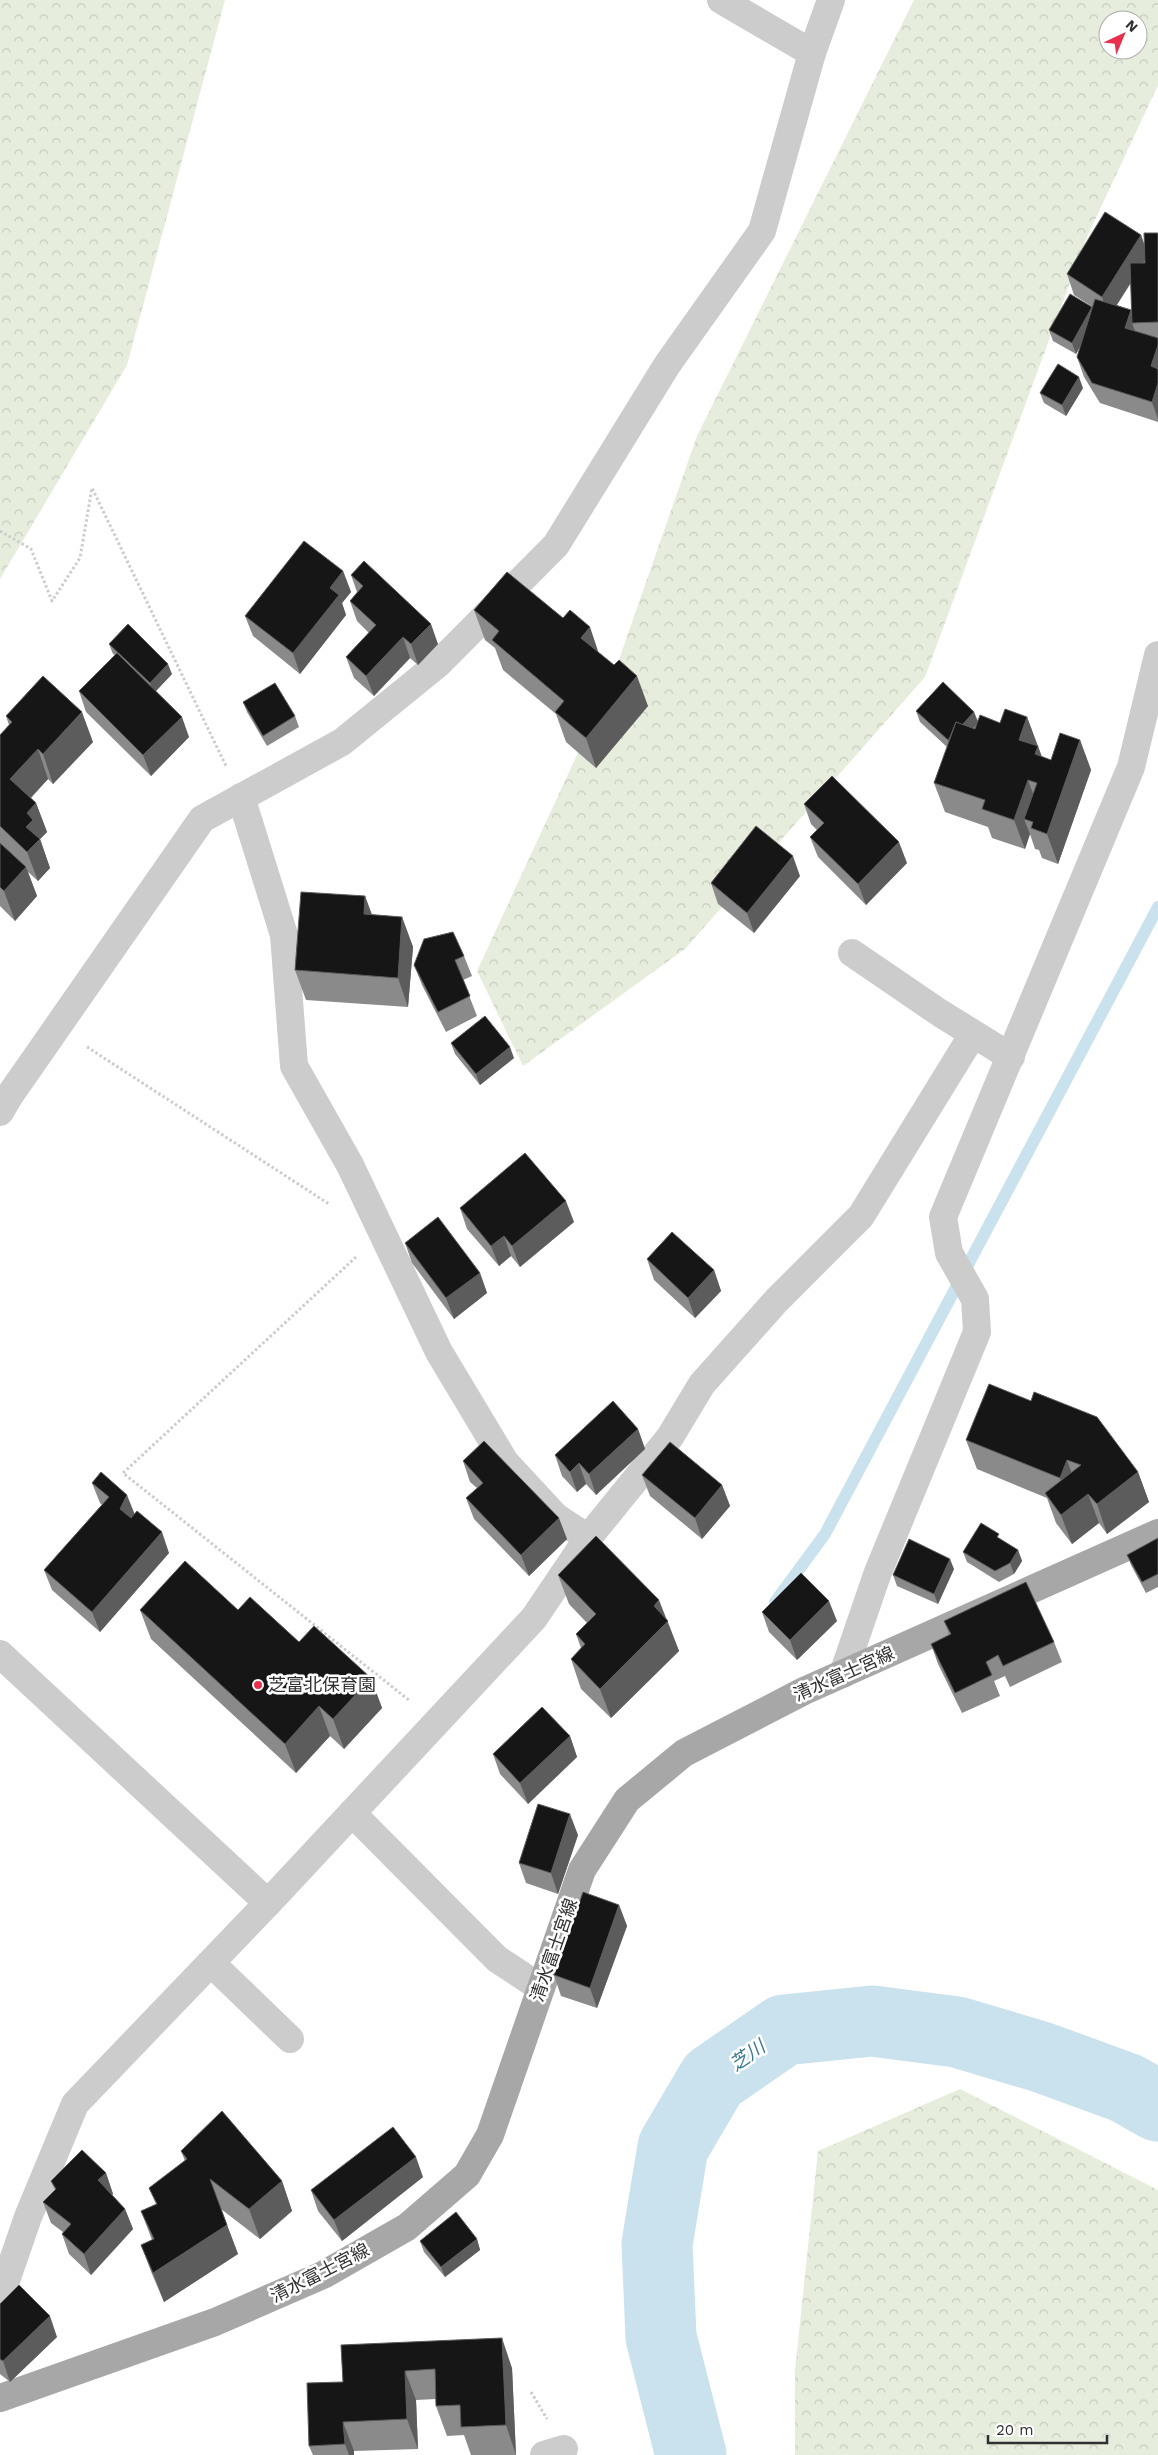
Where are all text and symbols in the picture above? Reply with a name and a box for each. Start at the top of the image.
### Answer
north arrow [1098,10,1148,60]
text: N [1123,16,1141,35]
street label: 清水富士宮線 [790,1642,897,1705]
place label: 芝富北保育園 [268,1674,376,1695]
marker: 芝富北保育園 [252,1679,264,1691]
street label: 清水富士宮線 [526,1895,581,2004]
water label: 芝川 [725,2034,771,2076]
street label: 清水富士宮線 [267,2239,373,2306]
scale bar [988,2412,1107,2444]
text: 20 m [996,2421,1034,2439]

